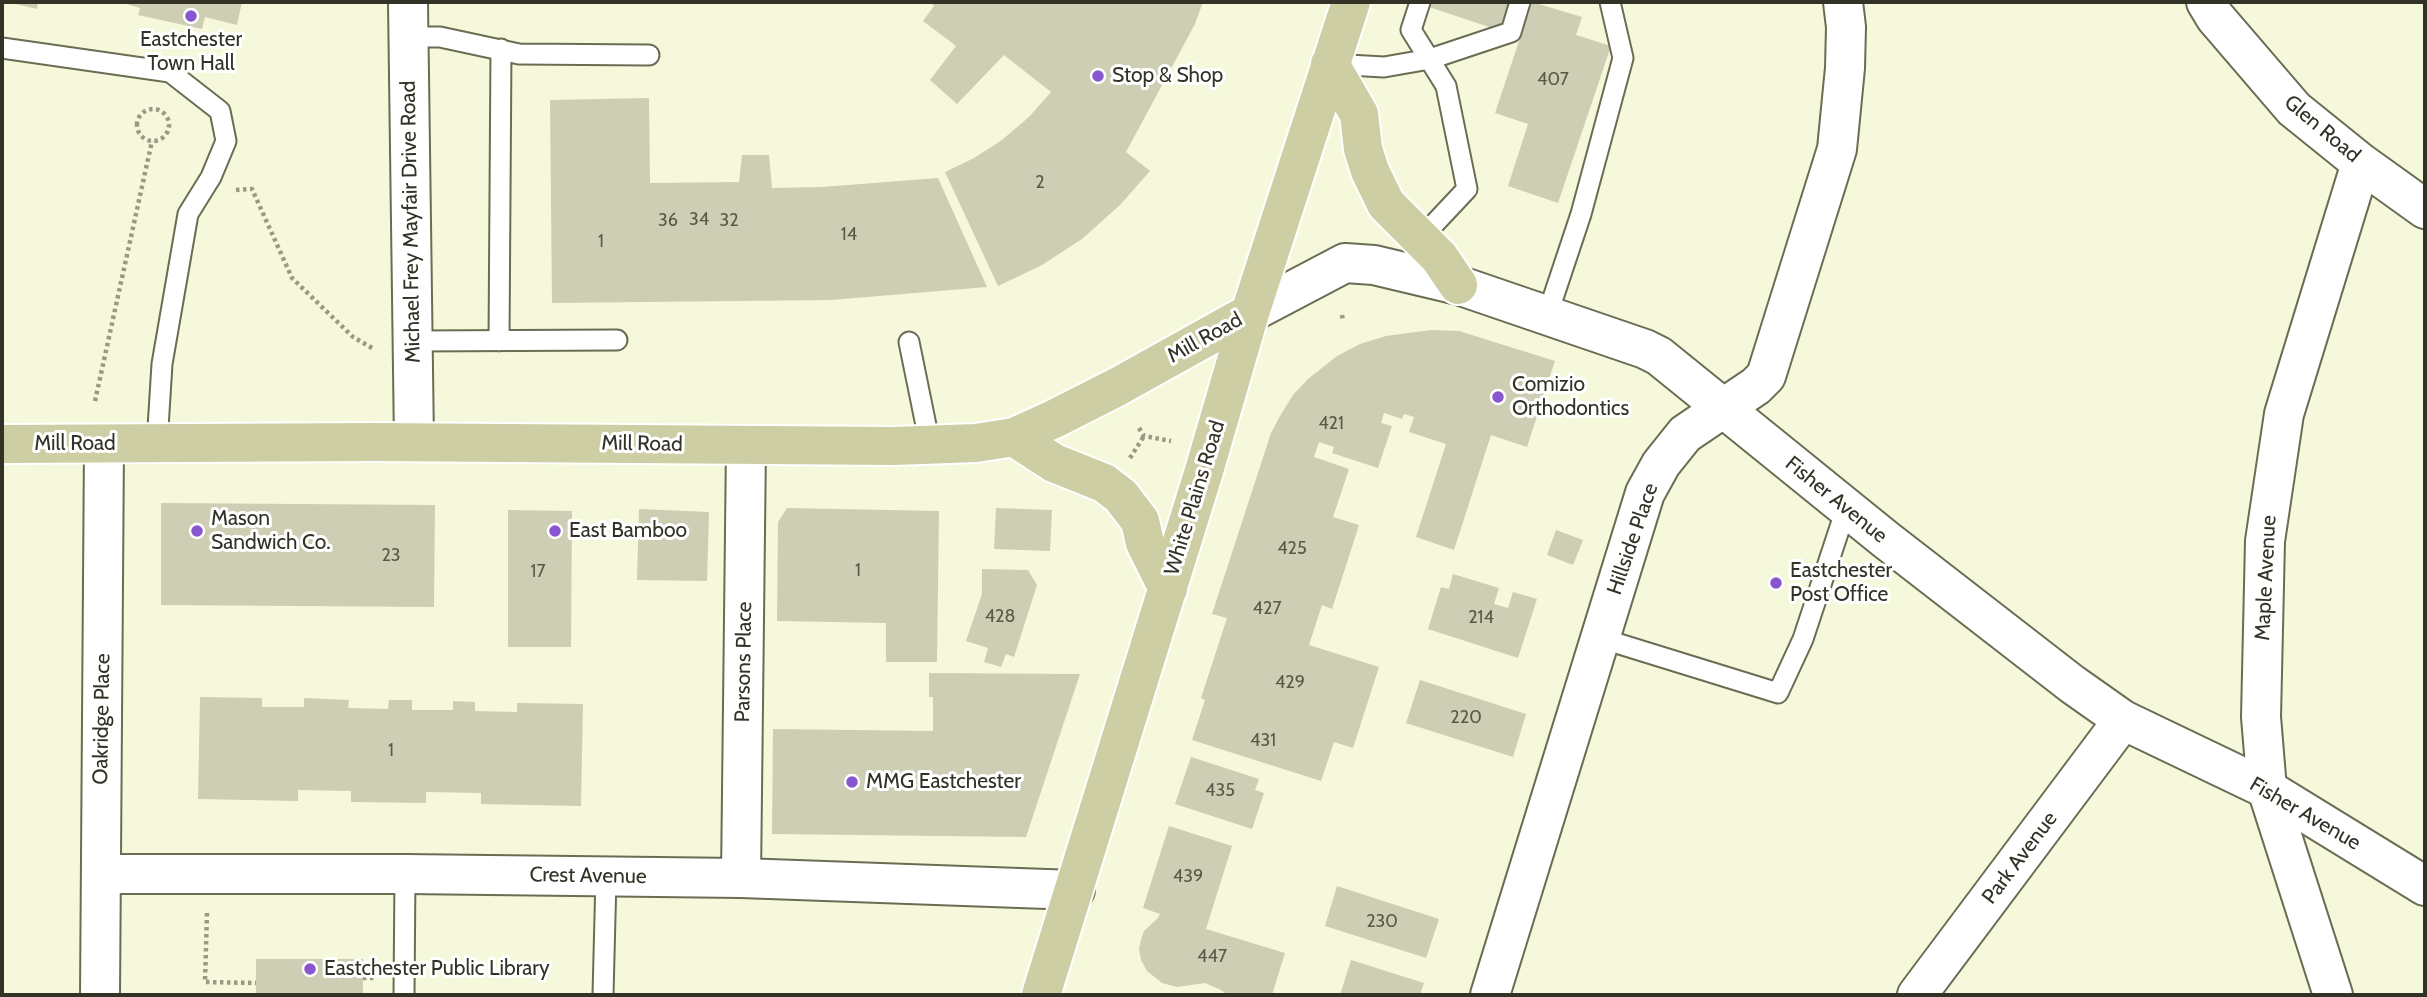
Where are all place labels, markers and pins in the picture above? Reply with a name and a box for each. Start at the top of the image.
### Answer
marker: Eastchester Town Hall [183,8,199,24]
place label: Eastchester Town Hall [140,27,242,77]
place label: Stop & Shop [1112,63,1223,89]
marker: Stop & Shop [1090,68,1106,84]
place label: Comizio Orthodontics [1512,372,1629,422]
marker: Comizio Orthodontics [1490,389,1506,405]
place label: Mason Sandwich Co. [211,506,331,556]
place label: East Bamboo [569,518,687,544]
marker: Mason Sandwich Co. [189,523,205,539]
marker: East Bamboo [547,523,563,539]
place label: Eastchester Post Office [1790,558,1892,608]
marker: Eastchester Post Office [1768,575,1784,591]
place label: MMG Eastchester [866,769,1021,795]
marker: MMG Eastchester [844,774,860,790]
place label: Eastchester Public Library [324,956,550,982]
marker: Eastchester Public Library [302,961,318,977]

